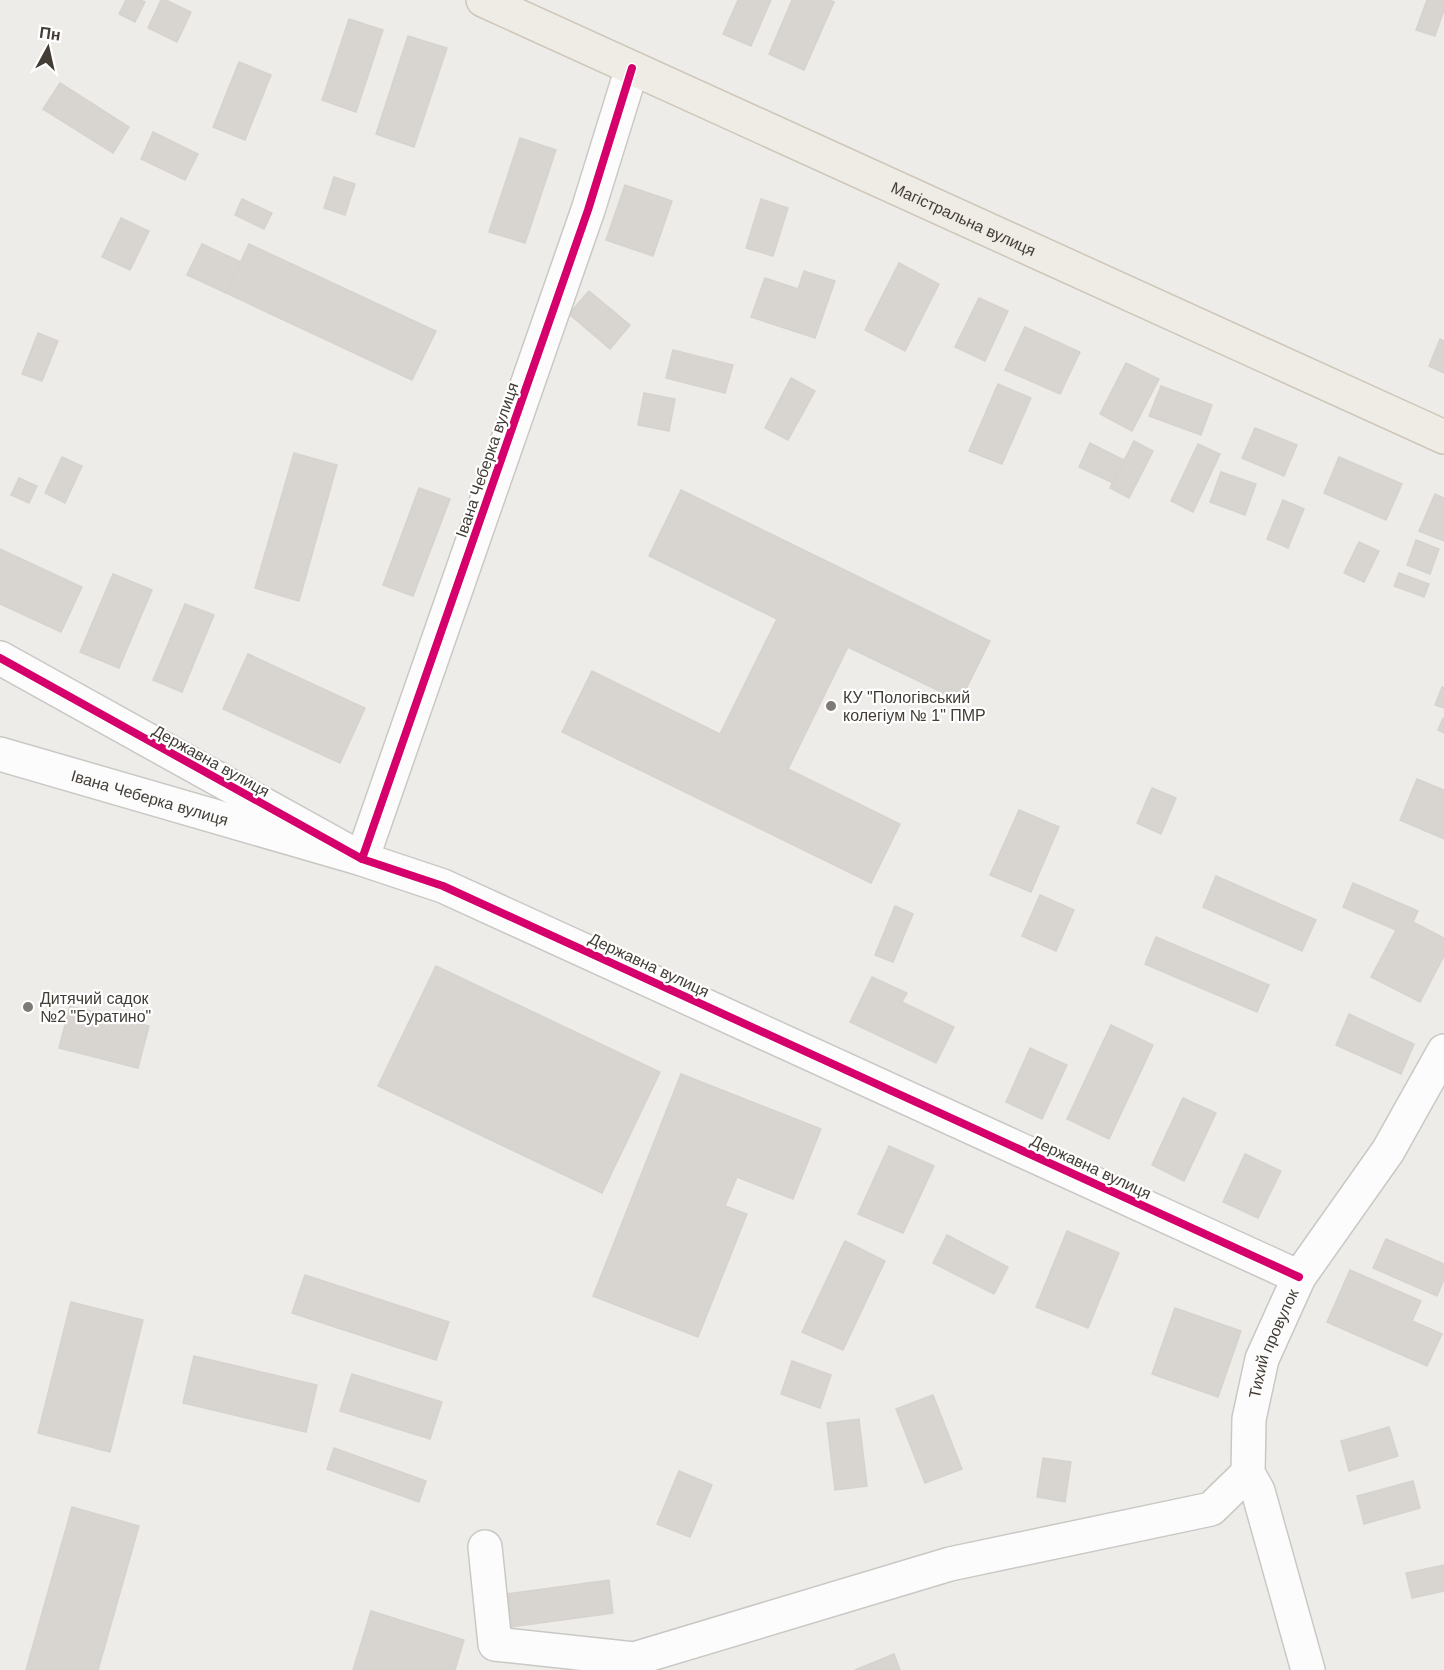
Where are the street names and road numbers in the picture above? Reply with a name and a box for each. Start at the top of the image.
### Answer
street label: Магістральна вулиця [889,178,1039,259]
street label: Івана Чеберка вулиця [452,380,522,540]
street label: Державна вулиця [150,722,272,800]
street label: Івана Чеберка вулиця [69,767,230,828]
street label: Державна вулиця [586,930,712,1000]
street label: Державна вулиця [1028,1132,1154,1202]
street label: Тихий провулок [1245,1285,1301,1400]

